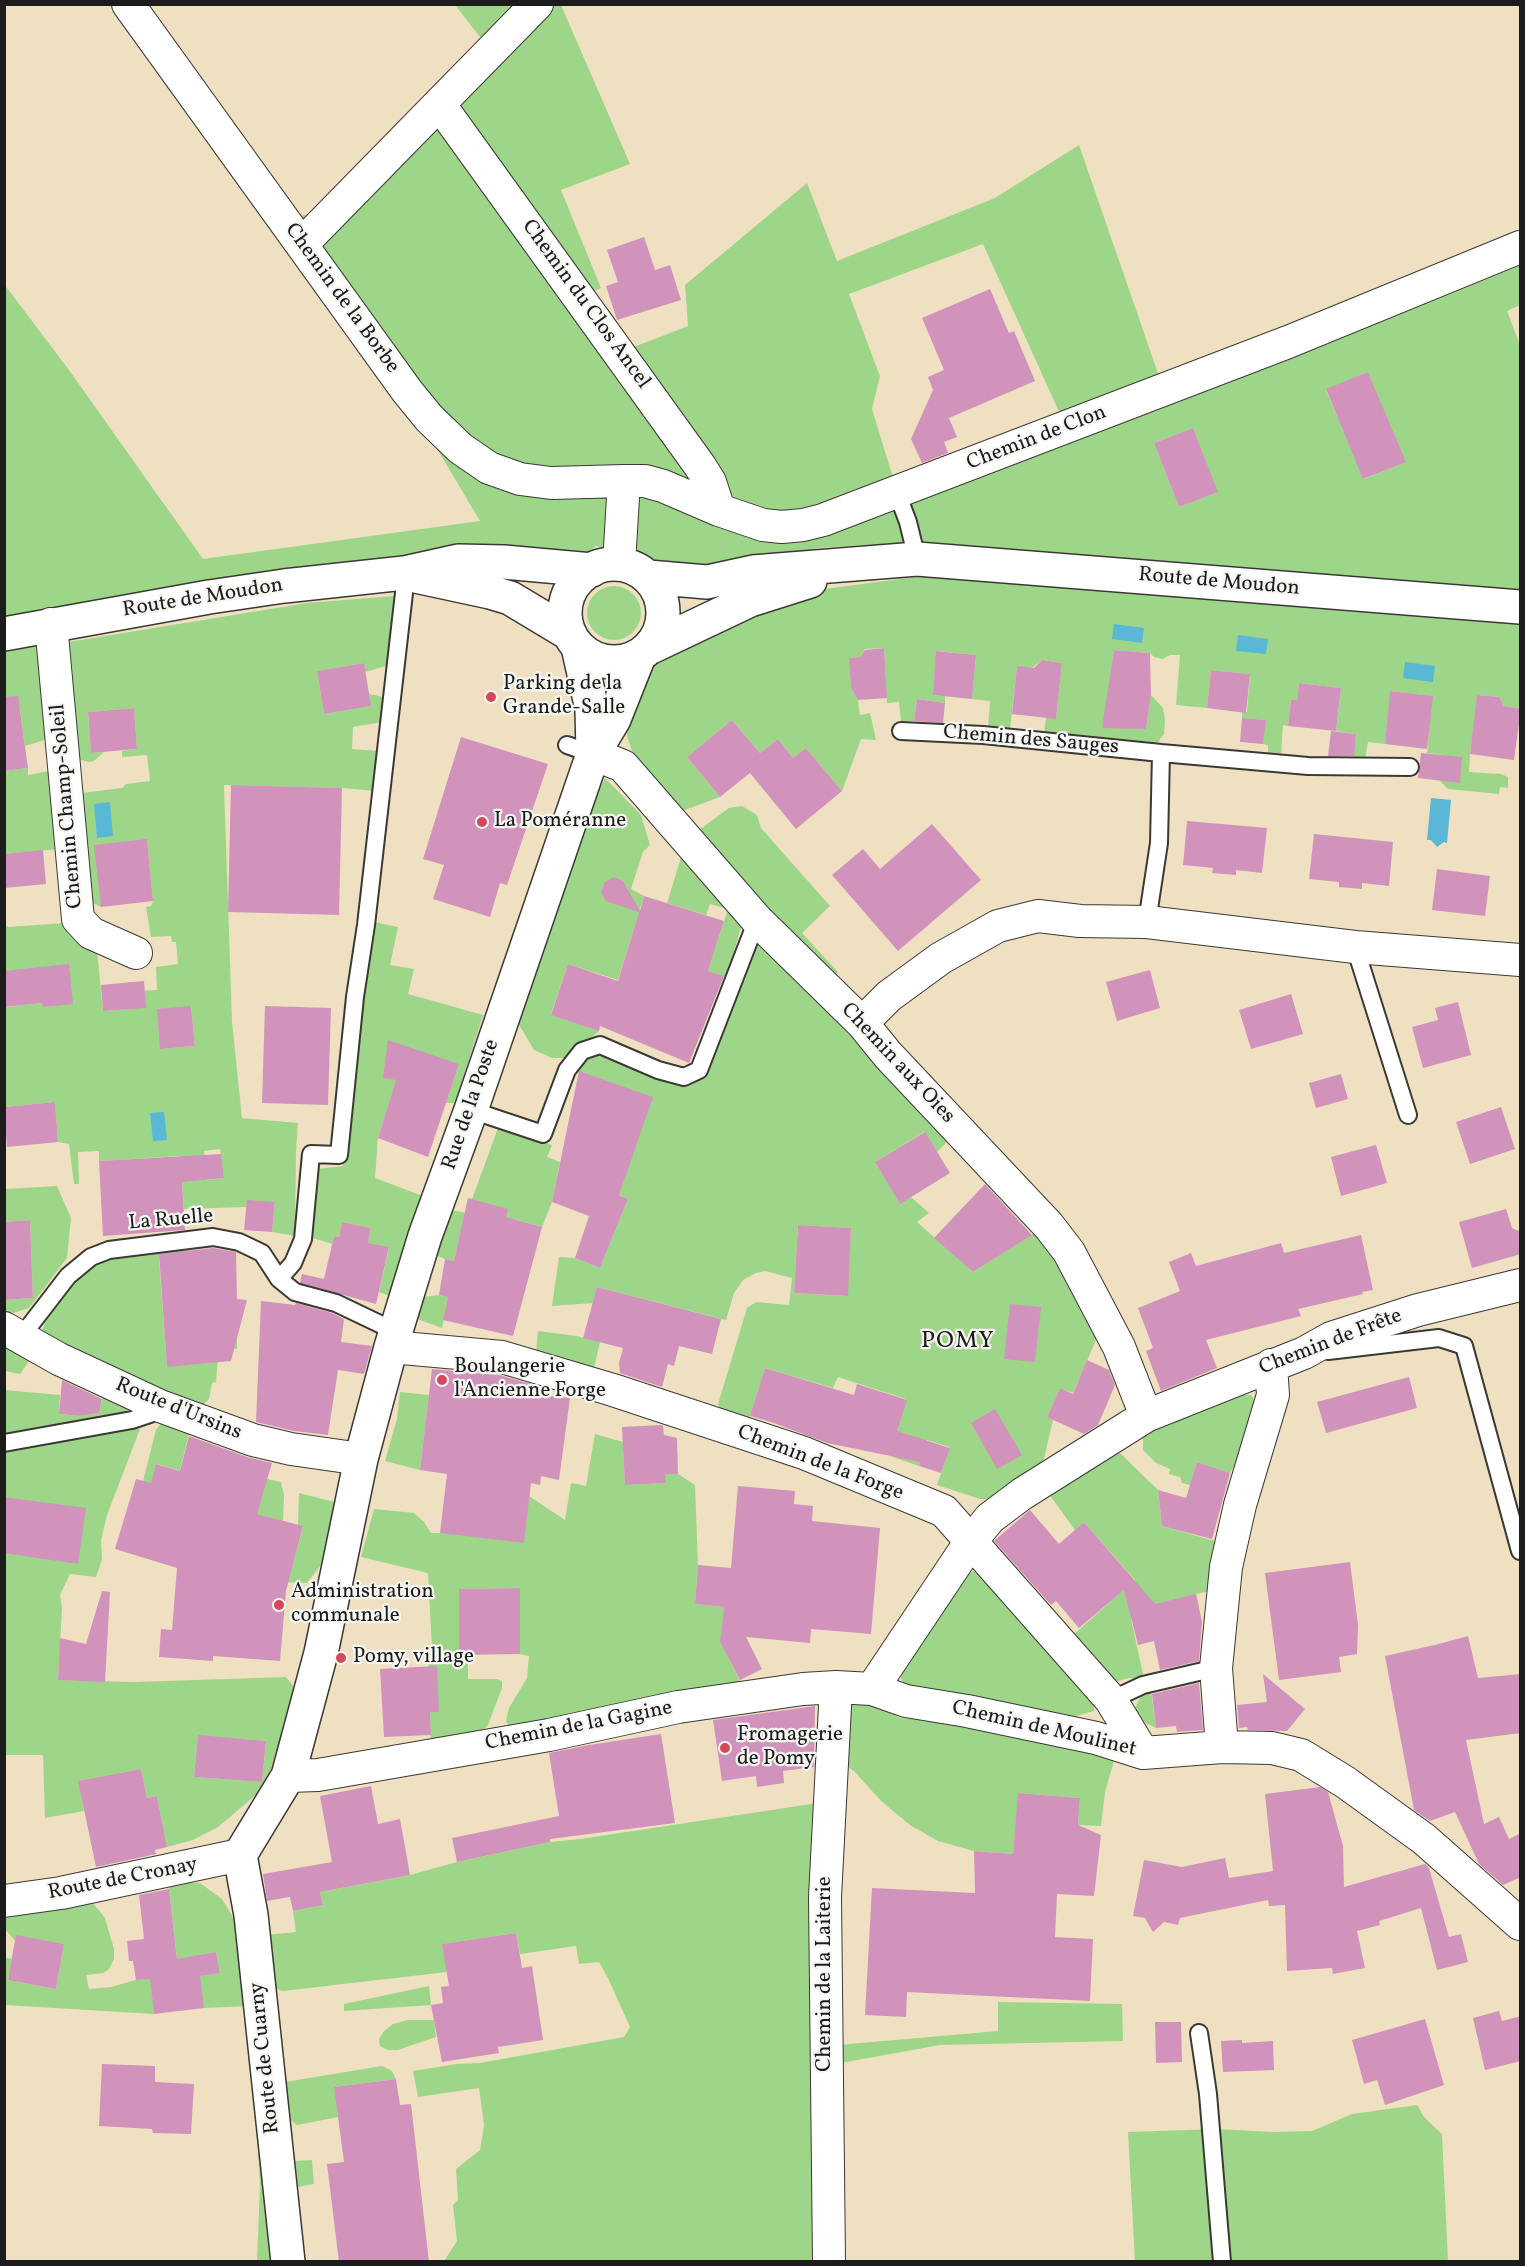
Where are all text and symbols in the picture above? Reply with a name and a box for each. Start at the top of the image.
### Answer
street label: Chemin du Clos Ancel [515,215,655,395]
street label: Chemin de la Borbe [278,219,404,379]
street label: Chemin de Clon [964,401,1110,477]
street label: Route de Moudon [1137,563,1301,603]
street label: Route de Moudon [121,574,285,624]
place label: Parking de la Grande-Salle [503,672,625,722]
marker: Parking de la Grande-Salle [484,690,498,704]
street label: Chemin Champ-Soleil [47,703,89,909]
street label: Chemin des Sauges [942,721,1120,761]
place label: La Poméranne [494,809,626,835]
marker: La Poméranne [475,815,489,829]
street label: Chemin aux Oies [835,998,959,1130]
street label: Rue de la Poste [438,1036,506,1174]
street label: La Ruelle [128,1205,214,1237]
street label: Chemin de Frête [1256,1304,1406,1382]
district label: POMY [921,1329,995,1357]
place label: Boulangerie l'Ancienne Forge [454,1355,606,1405]
street label: Route d'Ursins [111,1373,245,1447]
marker: Boulangerie l'Ancienne Forge [435,1373,449,1387]
street label: Chemin de la Forge [733,1421,907,1507]
place label: Administration communale [291,1580,434,1630]
marker: Administration communale [272,1598,286,1612]
place label: Pomy, village [353,1645,474,1671]
marker: Pomy, village [334,1651,348,1665]
street label: Chemin de la Gagine [483,1696,675,1758]
street label: Chemin de Moulinet [949,1697,1139,1763]
place label: Fromagerie de Pomy [737,1723,843,1773]
marker: Fromagerie de Pomy [718,1741,732,1755]
street label: Route de Cronay [46,1853,200,1907]
street label: Chemin de la Laiterie [813,1876,839,2072]
street label: Route de Cuarny [246,1981,286,2135]

